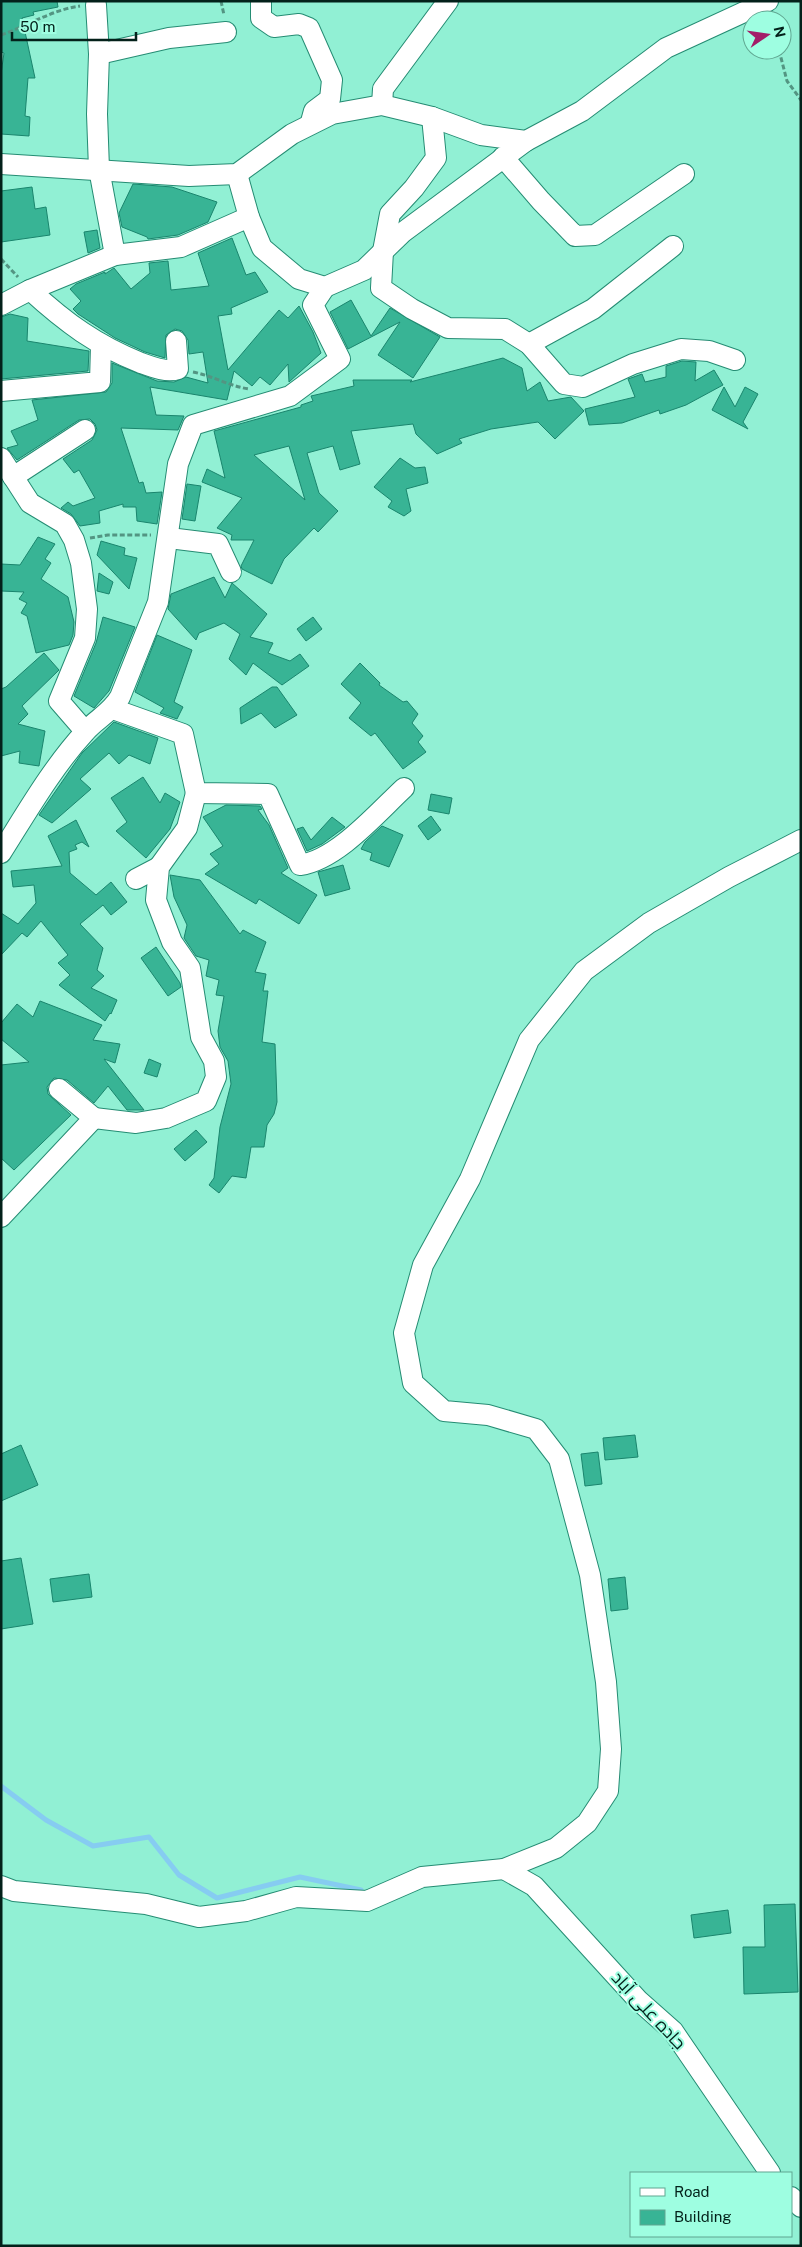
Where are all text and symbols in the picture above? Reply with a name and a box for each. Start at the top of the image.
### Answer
scale bar [12,10,136,42]
north arrow [742,10,792,60]
text: 50 m [20,18,55,35]
text: N [771,25,789,39]
street label: جاده علی آباد [607,1967,690,2054]
legend [630,2172,792,2237]
text: Road [674,2183,710,2200]
text: Building [674,2208,732,2225]

